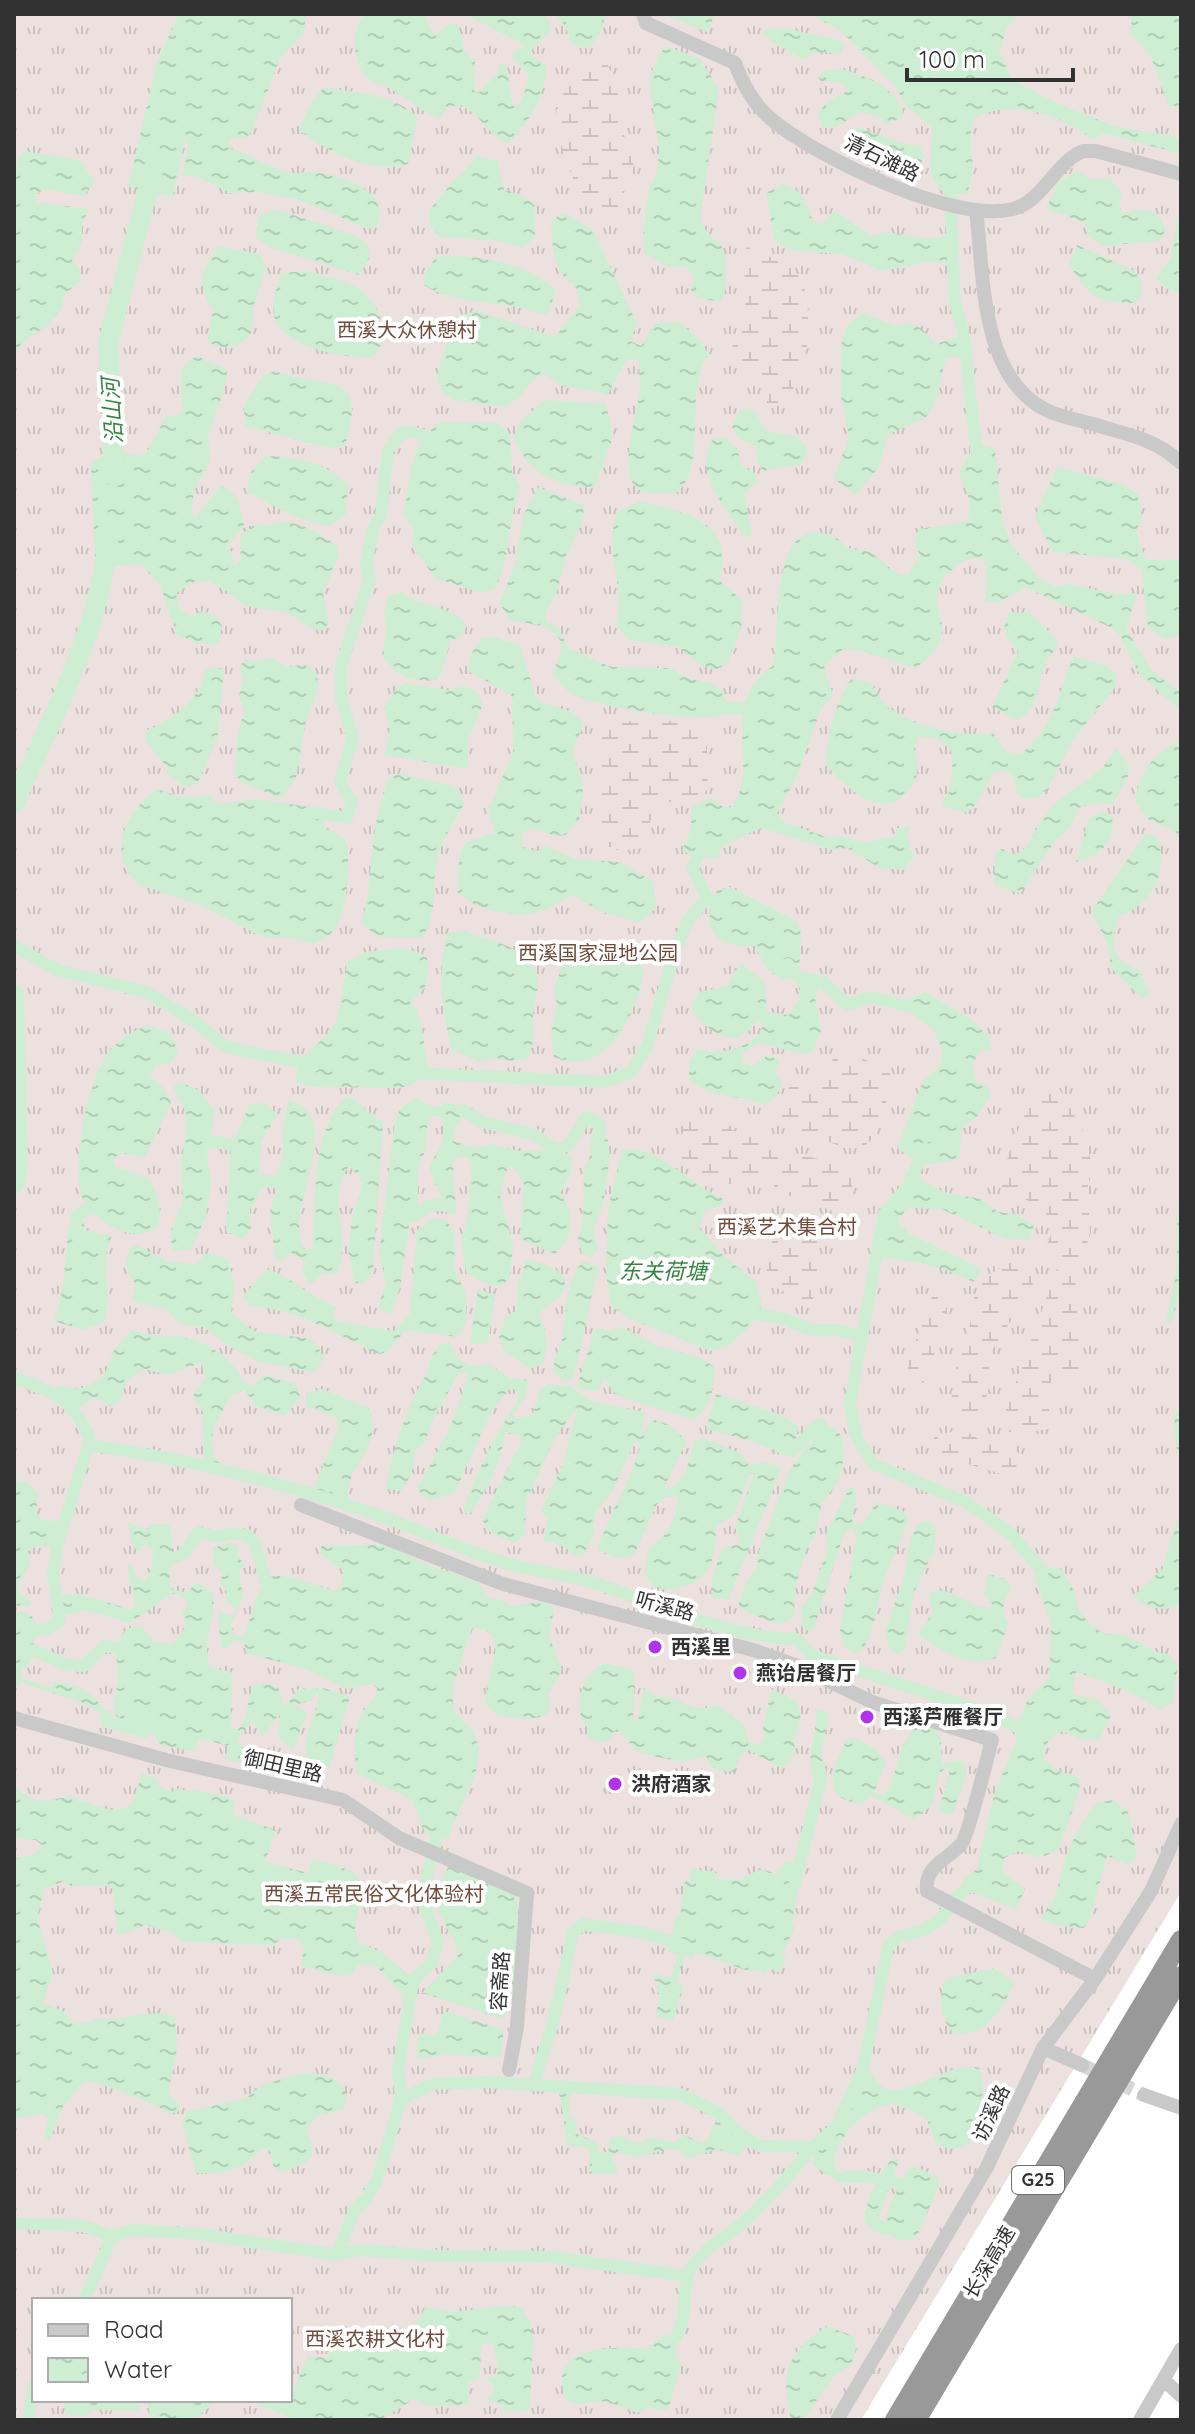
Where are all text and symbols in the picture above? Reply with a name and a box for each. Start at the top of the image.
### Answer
scale bar [907,32,1073,82]
text: 100 m [919,44,985,74]
street label: 清石滩路 [841,129,924,186]
park label: 西溪大众休憩村 [337,317,477,342]
water label: 沿山河 [95,373,128,445]
park label: 西溪国家湿地公园 [518,940,678,965]
park label: 西溪艺术集合村 [717,1214,857,1239]
water label: 东关荷塘 [619,1257,711,1285]
street label: 听溪路 [633,1586,697,1625]
place label: 西溪里 [671,1634,731,1659]
marker: 西溪里 [646,1638,664,1656]
place label: 燕诒居餐厅 [756,1660,856,1685]
marker: 燕诒居餐厅 [731,1664,749,1682]
place label: 西溪芦雁餐厅 [883,1704,1003,1729]
marker: 西溪芦雁餐厅 [858,1708,876,1726]
street label: 御田里路 [241,1744,325,1787]
place label: 洪府酒家 [631,1771,711,1796]
marker: 洪府酒家 [606,1775,624,1793]
park label: 西溪五常民俗文化体验村 [264,1881,484,1906]
street label: 容斋路 [485,1950,514,2012]
street label: 访溪路 [967,2080,1015,2145]
road number: G25 [1012,2166,1064,2194]
street label: 长深高速 [957,2221,1020,2302]
legend [32,2298,292,2402]
text: Road [104,2314,164,2344]
park label: 西溪农耕文化村 [305,2326,445,2351]
text: Water [104,2354,172,2384]

